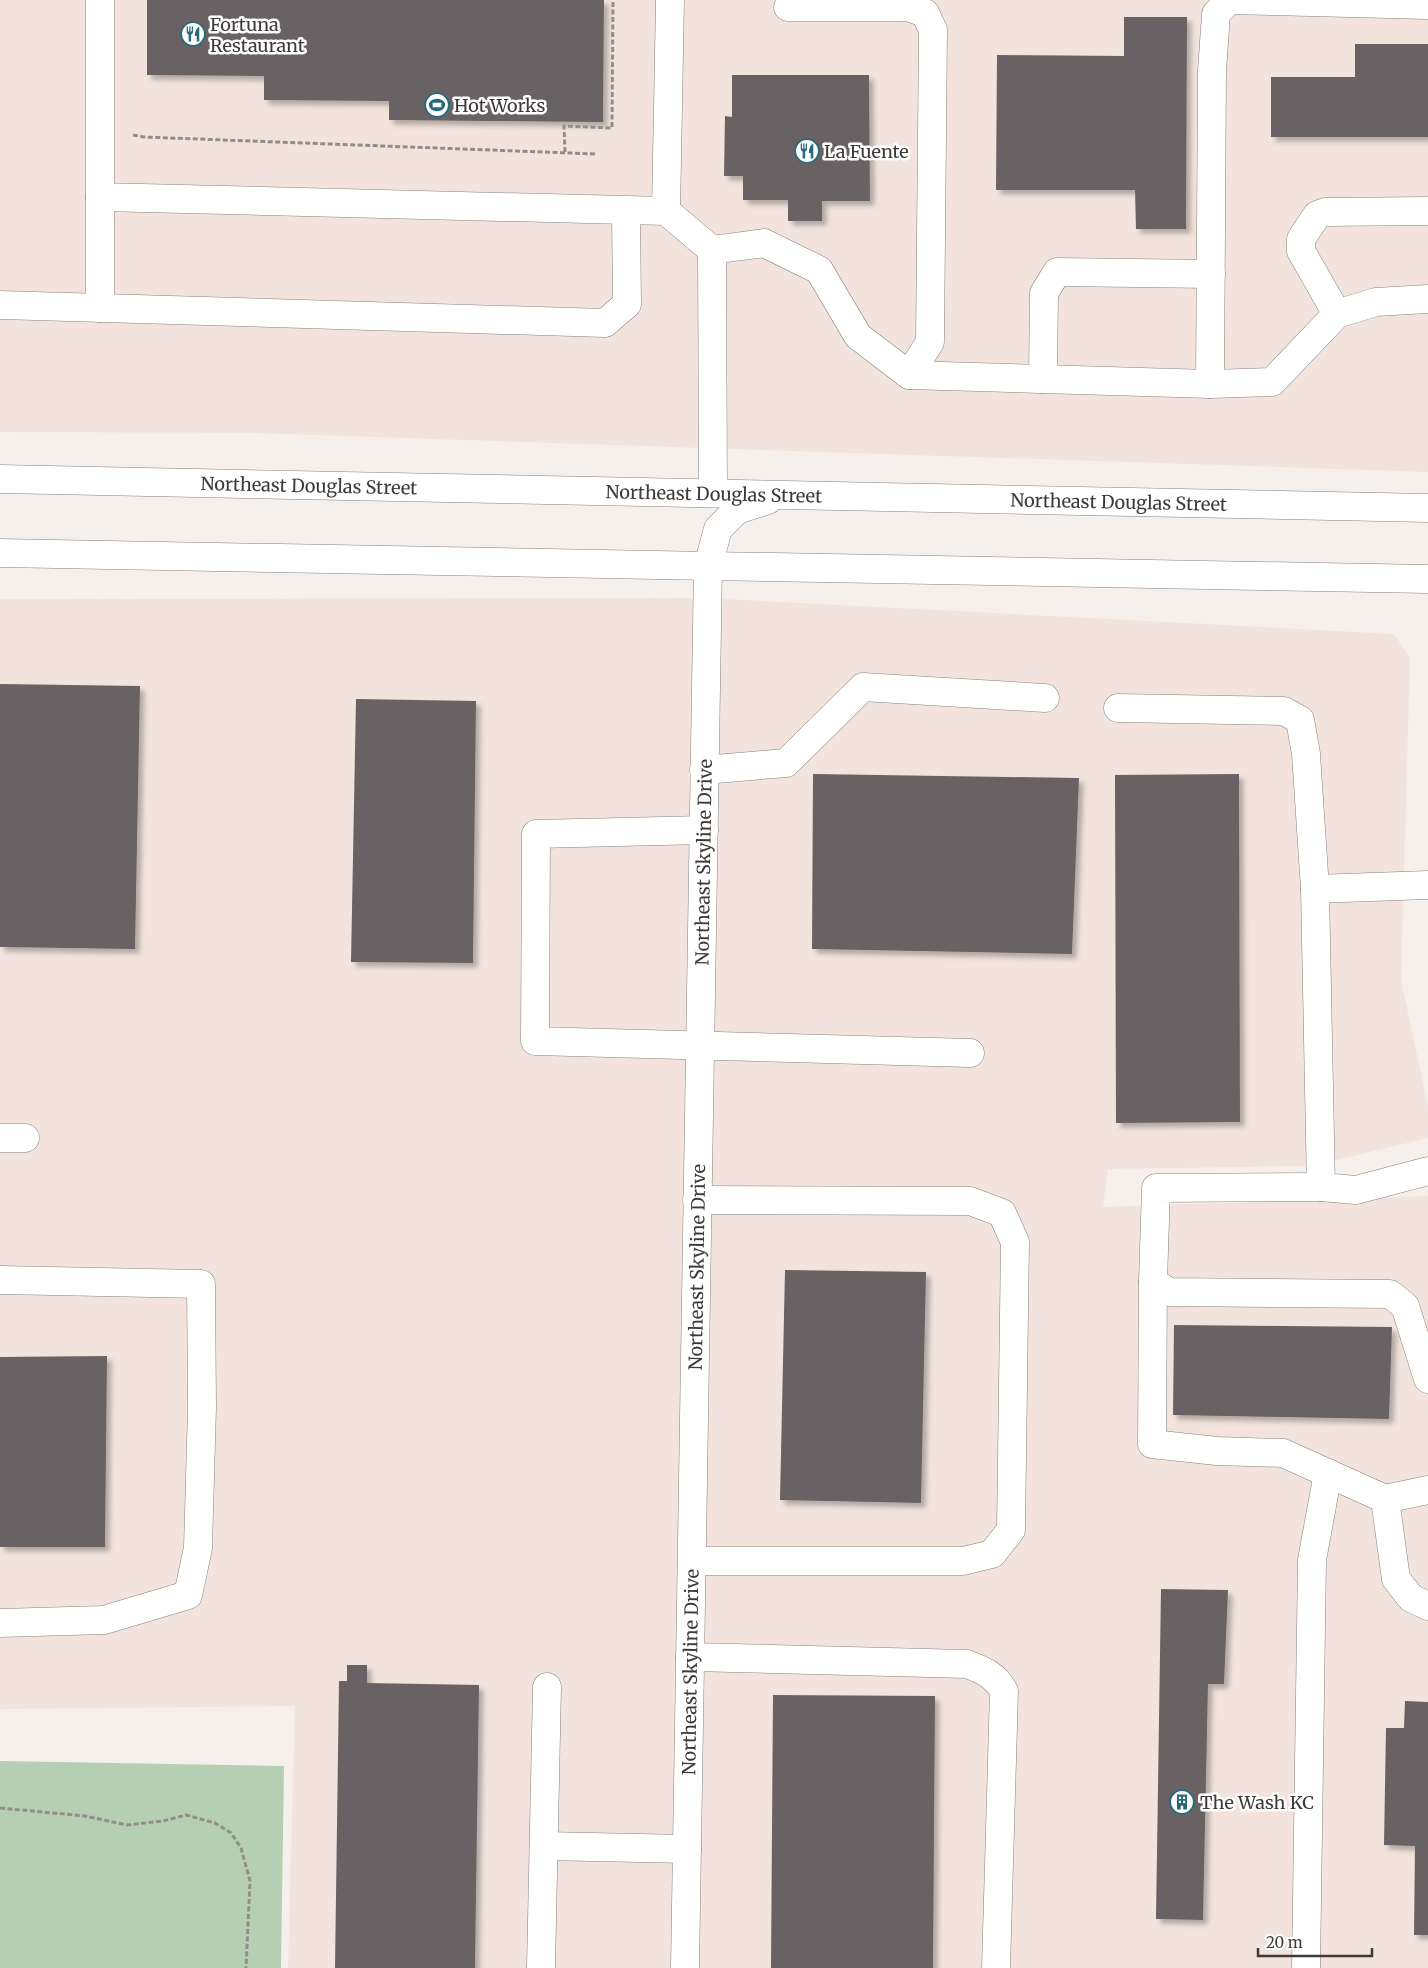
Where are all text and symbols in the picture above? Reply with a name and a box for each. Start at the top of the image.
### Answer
place label: Fortuna Restaurant [210,13,305,57]
restaurant icon: Fortuna Restaurant [180,21,206,47]
sports icon: Hot Works [424,92,450,118]
place label: Hot Works [454,94,546,117]
restaurant icon: La Fuente [794,138,820,164]
place label: La Fuente [824,140,909,163]
street label: Northeast Douglas Street [200,472,417,499]
street label: Northeast Douglas Street [605,480,822,507]
street label: Northeast Douglas Street [1010,488,1227,515]
street label: Northeast Skyline Drive [690,759,716,965]
street label: Northeast Skyline Drive [683,1164,710,1370]
street label: Northeast Skyline Drive [677,1569,703,1775]
building icon: The Wash KC [1169,1789,1195,1815]
place label: The Wash KC [1200,1791,1314,1814]
scale bar [1258,1926,1372,1958]
text: 20 m [1266,1933,1303,1952]

